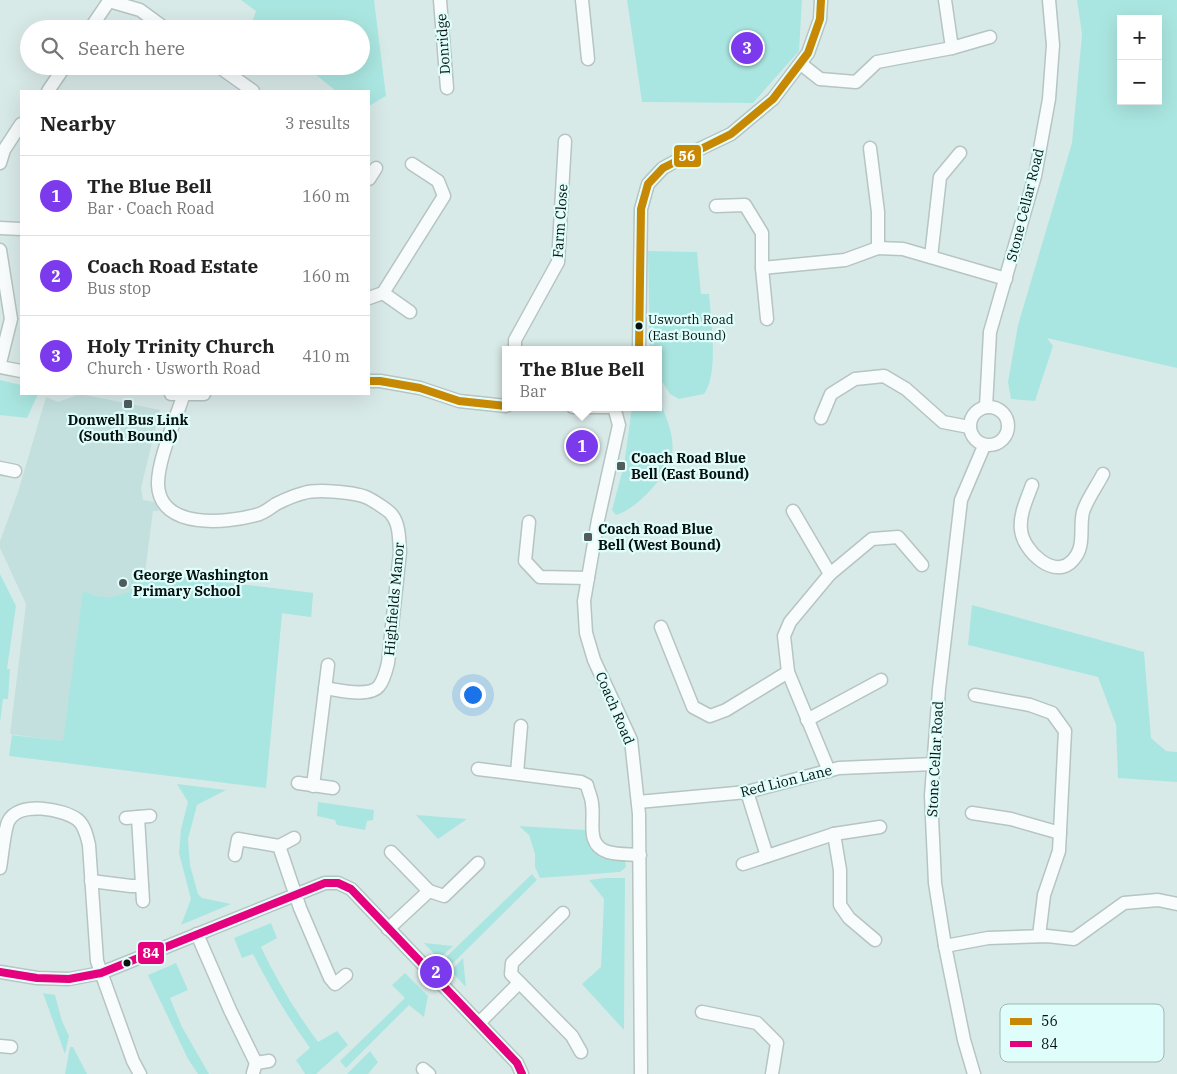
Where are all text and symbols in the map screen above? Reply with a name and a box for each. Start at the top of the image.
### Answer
street label: Donridge [432,13,454,75]
map controls [1117,15,1162,105]
button: + [1117,15,1162,60]
search box [20,20,370,75]
pin: 3 [731,29,763,67]
icon: search [38,34,66,62]
text: Search here [78,36,185,60]
button: − [1117,60,1162,105]
text: Nearby [40,109,116,137]
text: 3 results [285,113,350,133]
line badge: 56 [673,144,702,168]
street label: Stone Cellar Road [1002,146,1048,264]
text: 56 [679,147,695,165]
text: The Blue Bell [87,174,212,198]
street label: Farm Close [548,183,572,259]
text: 1 [51,186,61,206]
text: 160 m [302,186,350,206]
text: Bar · Coach Road [87,198,214,218]
text: Coach Road Estate [87,254,258,278]
text: 2 [51,266,61,286]
text: 160 m [302,266,350,286]
text: Bus stop [87,278,151,298]
place label: Usworth Road (East Bound) [648,311,734,344]
marker: Usworth Road (East Bound) [634,321,644,331]
text: Holy Trinity Church [87,334,275,358]
text: 3 [51,346,61,366]
text: 410 m [302,346,350,366]
popup [502,346,662,411]
text: The Blue Bell [520,357,644,381]
text: Church · Usworth Road [87,358,261,378]
text: Bar [520,381,546,401]
marker: Donwell Bus Link (South Bound) [122,398,134,410]
place label: Donwell Bus Link (South Bound) [68,411,188,445]
pin: 1 [566,427,598,465]
place label: Coach Road Blue Bell (East Bound) [631,449,749,483]
marker: Coach Road Blue Bell (East Bound) [615,460,627,472]
place label: Coach Road Blue Bell (West Bound) [598,520,721,554]
marker: Coach Road Blue Bell (West Bound) [582,531,594,543]
street label: Highfields Manor [380,541,408,656]
place label: George Washington Primary School [133,566,268,600]
marker: George Washington Primary School [117,577,129,589]
street label: Coach Road [592,669,639,748]
your location [460,682,486,708]
street label: Stone Cellar Road [923,700,947,817]
street label: Red Lion Lane [738,761,834,801]
line badge: 84 [137,941,165,965]
text: 84 [143,944,159,962]
pin: 2 [420,953,452,991]
unlabelled marker [122,958,132,968]
legend [1000,1004,1164,1062]
text: 56 [1041,1012,1058,1030]
text: 84 [1041,1035,1058,1053]

